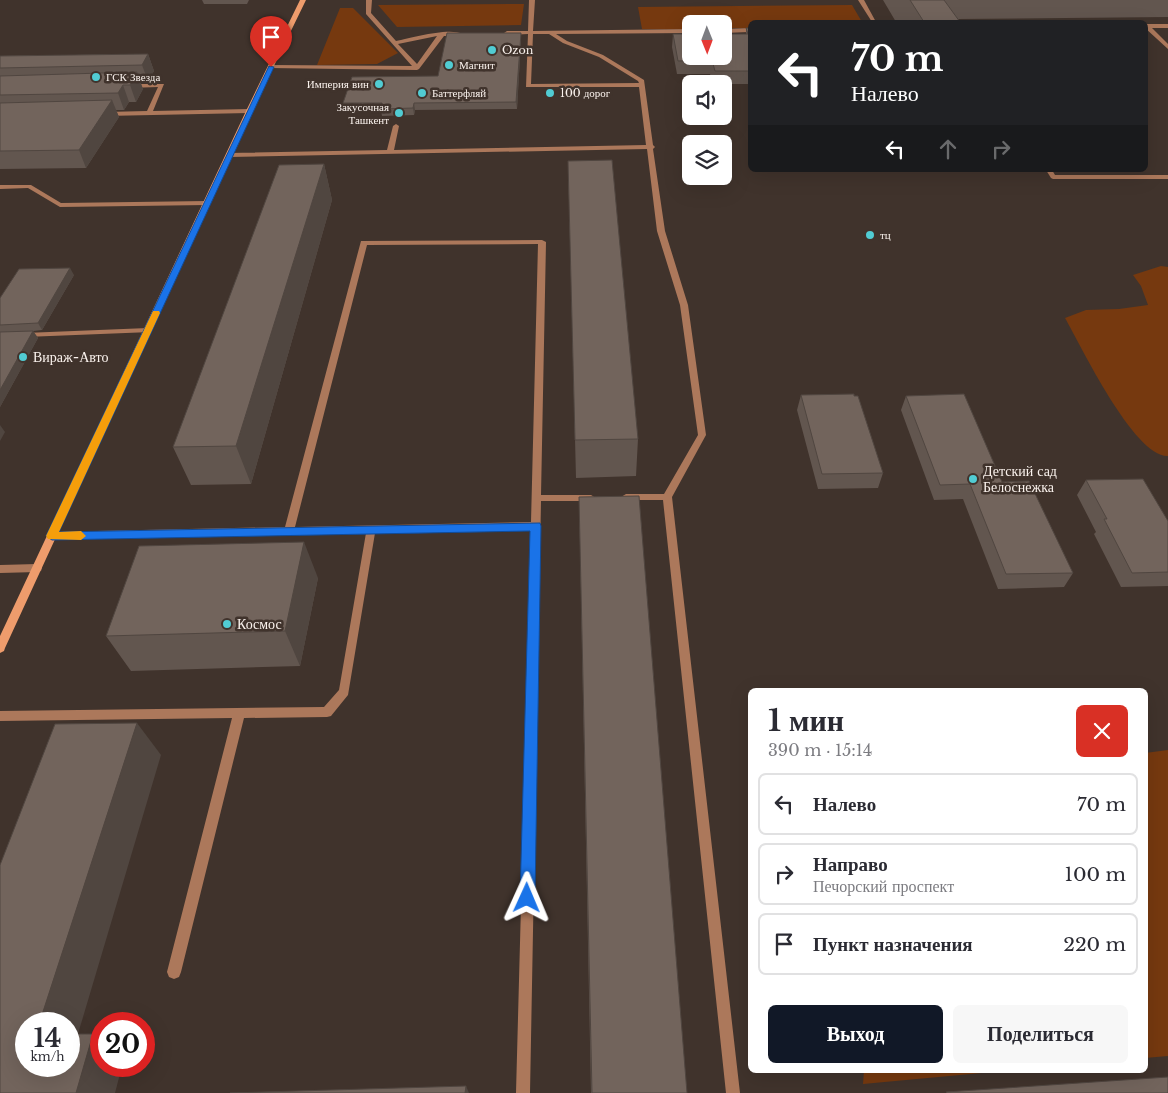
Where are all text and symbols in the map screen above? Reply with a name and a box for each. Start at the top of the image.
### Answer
north arrow [682,15,732,65]
map controls [682,15,732,185]
pin [250,16,292,67]
icon: arrive [257,23,285,51]
text: 70 m [851,37,944,80]
icon: left [768,40,833,105]
place label: Ozon [502,43,534,57]
marker: Ozon [486,44,498,56]
place label: Магнит [459,58,495,72]
marker: Магнит [443,59,455,71]
place label: ГСК Звезда [106,70,160,84]
marker: ГСК Звезда [90,71,102,83]
button: sound [682,75,732,125]
place label: Империя вин [307,77,369,91]
marker: Империя вин [373,78,385,90]
text: Налево [851,80,919,107]
place label: Баттерфляй [432,86,486,100]
place label: 100 дорог [560,86,611,100]
marker: Баттерфляй [416,87,428,99]
marker: 100 дорог [544,87,556,99]
place label: Закусочная Ташкент [336,100,389,127]
marker: Закусочная Ташкент [393,107,405,119]
button: layers [682,135,732,185]
icon: left [881,135,909,163]
icon: ahead [934,135,962,163]
icon: right [987,135,1015,163]
place label: тц [880,228,891,242]
marker: тц [864,229,876,241]
place label: Вираж-Авто [33,348,109,366]
marker: Вираж-Авто [17,351,29,363]
place label: Детский сад Белоснежка [983,462,1057,496]
marker: Детский сад Белоснежка [967,473,979,485]
place label: Космос [237,615,282,633]
marker: Космос [221,618,233,630]
text: 1 мин [768,702,844,739]
button: close [1076,705,1128,757]
text: 390 m · 15:14 [768,740,872,760]
icon: left [770,790,798,818]
text: Налево [813,793,876,816]
text: 70 m [1077,793,1126,816]
text: Направо [813,853,888,876]
icon: right [770,860,798,888]
text: 100 m [1065,863,1126,886]
position arrow [500,871,552,923]
text: Печорский проспект [813,876,954,896]
icon: arrive [770,930,798,958]
text: Пункт назначения [813,933,973,956]
text: 220 m [1063,933,1126,956]
button: Выход [768,1005,943,1063]
button: Поделиться [953,1005,1128,1063]
speed limit sign: 20 [90,1012,155,1077]
text: 14 [34,1023,61,1054]
text: km/h [30,1049,65,1064]

